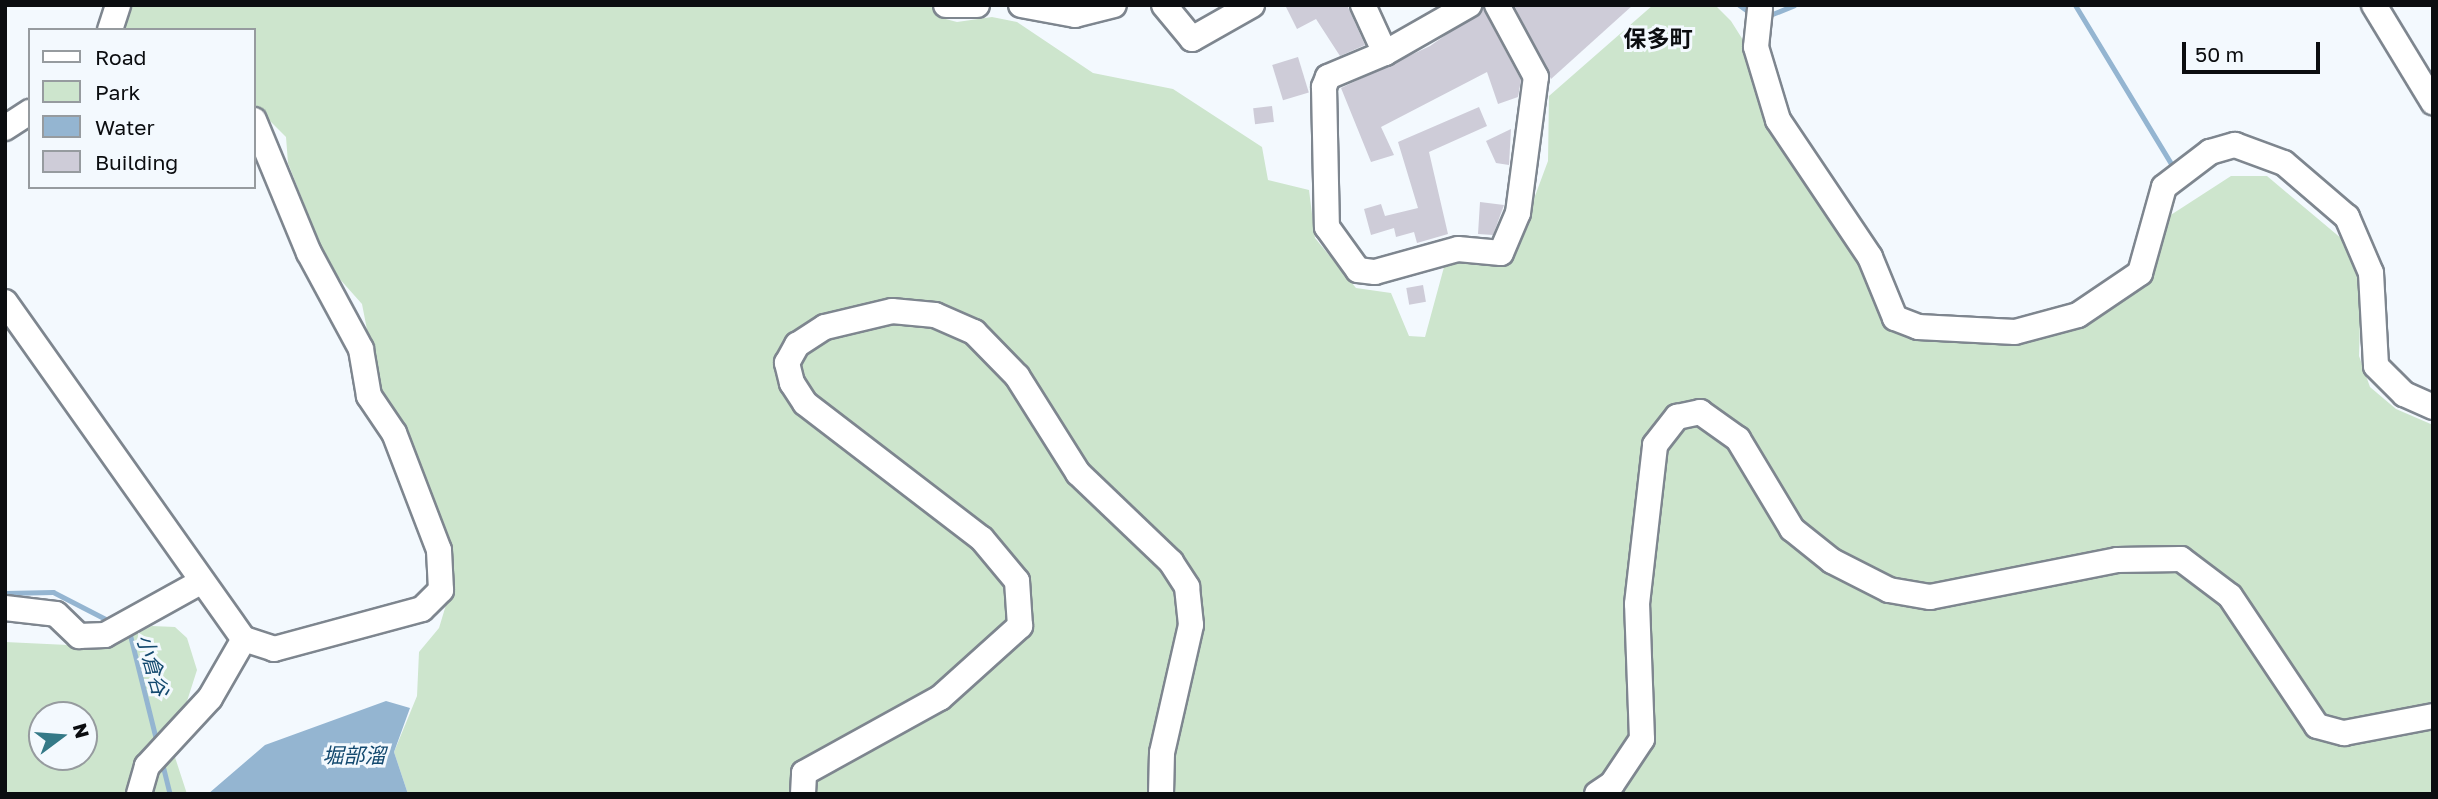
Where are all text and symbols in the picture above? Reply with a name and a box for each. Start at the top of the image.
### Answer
district label: 保多町 [1624,24,1692,52]
legend [28,28,256,189]
scale bar [2186,28,2324,72]
text: 50 m [2195,41,2244,67]
text: Road [95,44,146,70]
text: Park [95,79,140,105]
text: Water [95,114,155,140]
text: Building [95,149,178,175]
water label: 小倉谷 [132,631,174,699]
north arrow [28,701,98,771]
text: N [69,721,95,741]
water label: 堀部溜 [323,742,385,768]

